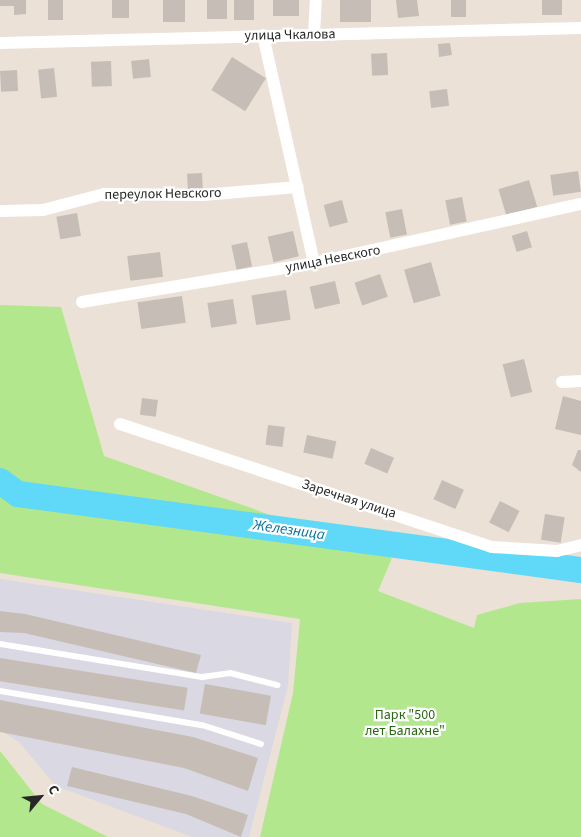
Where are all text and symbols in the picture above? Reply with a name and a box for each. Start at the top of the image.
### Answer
street label: улица Чкалова [244,26,336,44]
street label: переулок Невского [104,185,222,203]
street label: улица Невского [284,242,382,276]
street label: Заречная улица [300,476,398,522]
water label: Железница [252,516,326,544]
park label: Парк "500 лет Балахне" [365,707,445,740]
north arrow [15,772,65,822]
text: С [43,782,64,798]

